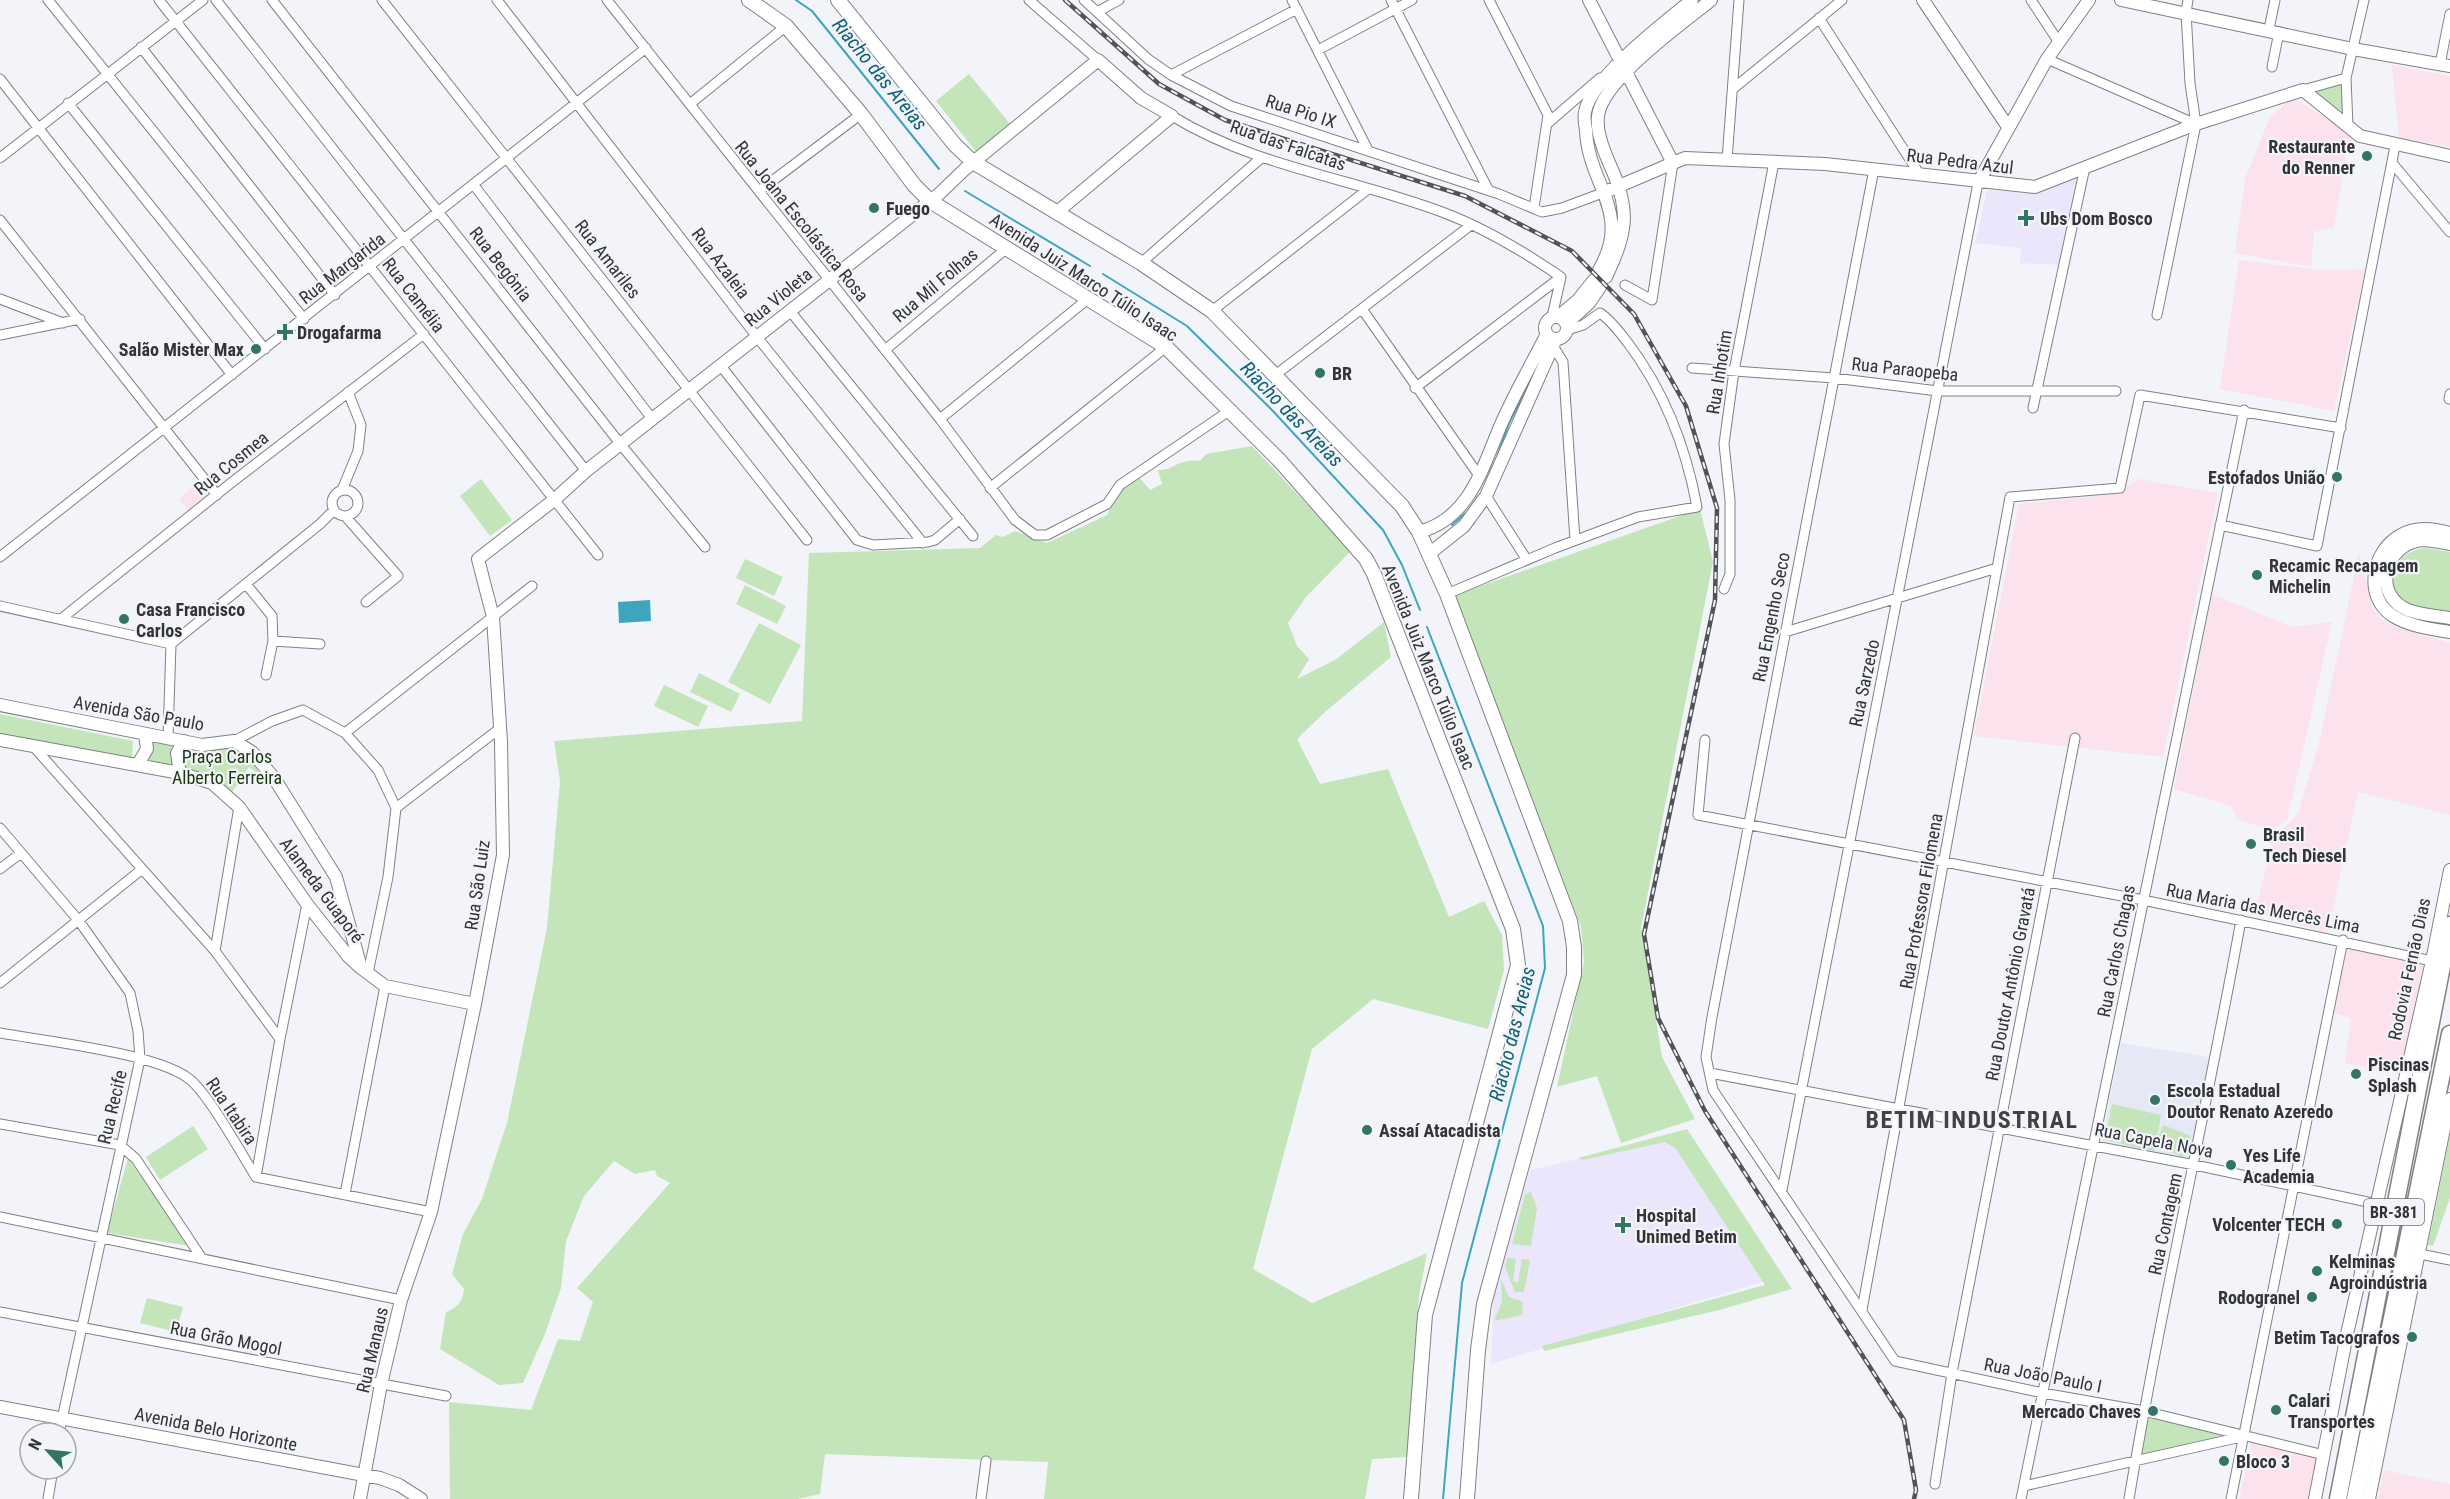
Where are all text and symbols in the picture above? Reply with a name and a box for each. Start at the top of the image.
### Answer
water label: Riacho das Areias [827,13,933,135]
street label: Rua Pio IX [1263,90,1339,132]
street label: Rua das Falcatas [1227,115,1349,175]
place label: Restaurante do Renner [2268,136,2355,178]
street label: Rua Joana Escolástica Rosa [731,137,873,305]
street label: Rua Pedra Azul [1905,144,2015,178]
marker: Restaurante do Renner [2360,149,2374,163]
place label: Fuego [886,198,930,219]
marker: Fuego [867,201,881,215]
street label: Avenida Juiz Marco Túlio Isaac [986,208,1182,346]
place label: Ubs Dom Bosco [2040,208,2153,229]
marker: Ubs Dom Bosco [2017,209,2035,227]
street label: Rua Amariles [571,216,645,302]
street label: Rua Begônia [465,223,537,305]
street label: Rua Azaleia [688,223,754,303]
street label: Rua Margarida [295,228,389,308]
street label: Rua Mil Folhas [888,243,982,327]
street label: Rua Camélia [378,254,450,336]
street label: Rua Violeta [740,263,816,331]
place label: Drogafarma [297,322,381,343]
marker: Drogafarma [278,325,292,339]
street label: Rua Inhotim [1702,328,1736,416]
place label: Salão Mister Max [119,339,244,360]
marker: Salão Mister Max [249,342,263,356]
street label: Rua Paraopeba [1851,353,1959,385]
water label: Riacho das Areias [1236,356,1349,472]
place label: BR [1332,363,1352,384]
marker: BR [1313,366,1327,380]
street label: Rua Cosmea [190,427,272,499]
place label: Estofados União [2208,467,2325,488]
marker: Estofados União [2330,470,2344,484]
street label: Rua Engenho Seco [1748,550,1794,684]
place label: Recamic Recapagem Michelin [2269,555,2418,597]
street label: Avenida Juiz Marco Túlio Isaac [1378,561,1480,773]
marker: Recamic Recapagem Michelin [2250,568,2264,582]
place label: Casa Francisco Carlos [136,599,245,641]
marker: Casa Francisco Carlos [117,612,131,626]
street label: Rua Sarzedo [1845,637,1883,729]
street label: Avenida São Paulo [72,691,206,735]
park label: Praça Carlos Alberto Ferreira [172,746,282,788]
street label: Rua Professora Filomena [1895,812,1947,990]
place label: Brasil Tech Diesel [2263,824,2347,866]
street label: Alameda Guaporé [276,833,368,947]
marker: Brasil Tech Diesel [2244,837,2258,851]
street label: Rua São Luiz [460,838,494,932]
street label: Rua Maria das Mercês Lima [2164,879,2362,937]
street label: Rua Carlos Chagas [2093,883,2139,1019]
street label: Rua Doutor Antônio Gravatá [1981,886,2039,1082]
street label: Rodovia Fernão Dias [2384,896,2434,1042]
water label: Riacho das Areias [1484,964,1540,1104]
place label: Piscinas Splash [2368,1054,2429,1096]
marker: Piscinas Splash [2349,1067,2363,1081]
street label: Rua Recife [93,1068,131,1146]
street label: Rua Itabira [202,1074,262,1148]
place label: Escola Estadual Doutor Renato Azeredo [2167,1080,2333,1122]
marker: Escola Estadual Doutor Renato Azeredo [2148,1093,2162,1107]
district label: BETIM INDUSTRIAL [1866,1106,2078,1134]
street label: Rua Capela Nova [2093,1118,2215,1162]
place label: Assaí Atacadista [1379,1120,1500,1141]
marker: Assaí Atacadista [1360,1123,1374,1137]
place label: Yes Life Academia [2243,1145,2314,1187]
marker: Yes Life Academia [2224,1158,2238,1172]
street label: Rua Contagem [2144,1171,2186,1277]
road number: BR-381 [2364,1199,2424,1225]
place label: Hospital Unimed Betim [1636,1205,1737,1247]
place label: Volcenter TECH [2212,1214,2325,1235]
marker: Hospital Unimed Betim [1614,1216,1632,1234]
marker: Volcenter TECH [2330,1217,2344,1231]
place label: Kelminas Agroindústria [2329,1251,2427,1293]
marker: Kelminas Agroindústria [2310,1264,2324,1278]
place label: Rodogranel [2218,1287,2300,1308]
marker: Rodogranel [2305,1290,2319,1304]
street label: Rua Manaus [352,1305,392,1395]
street label: Rua Grão Mogol [168,1317,284,1359]
place label: Betim Tacografos [2274,1327,2400,1348]
marker: Betim Tacografos [2405,1330,2419,1344]
street label: Rua João Paulo I [1982,1353,2104,1397]
place label: Calari Transportes [2288,1390,2375,1432]
place label: Mercado Chaves [2022,1401,2141,1422]
street label: Avenida Belo Horizonte [133,1403,299,1455]
marker: Calari Transportes [2269,1403,2283,1417]
marker: Mercado Chaves [2146,1404,2160,1418]
north arrow [18,1421,78,1481]
text: N [24,1436,46,1453]
place label: Bloco 3 [2236,1451,2290,1472]
marker: Bloco 3 [2217,1454,2231,1468]

